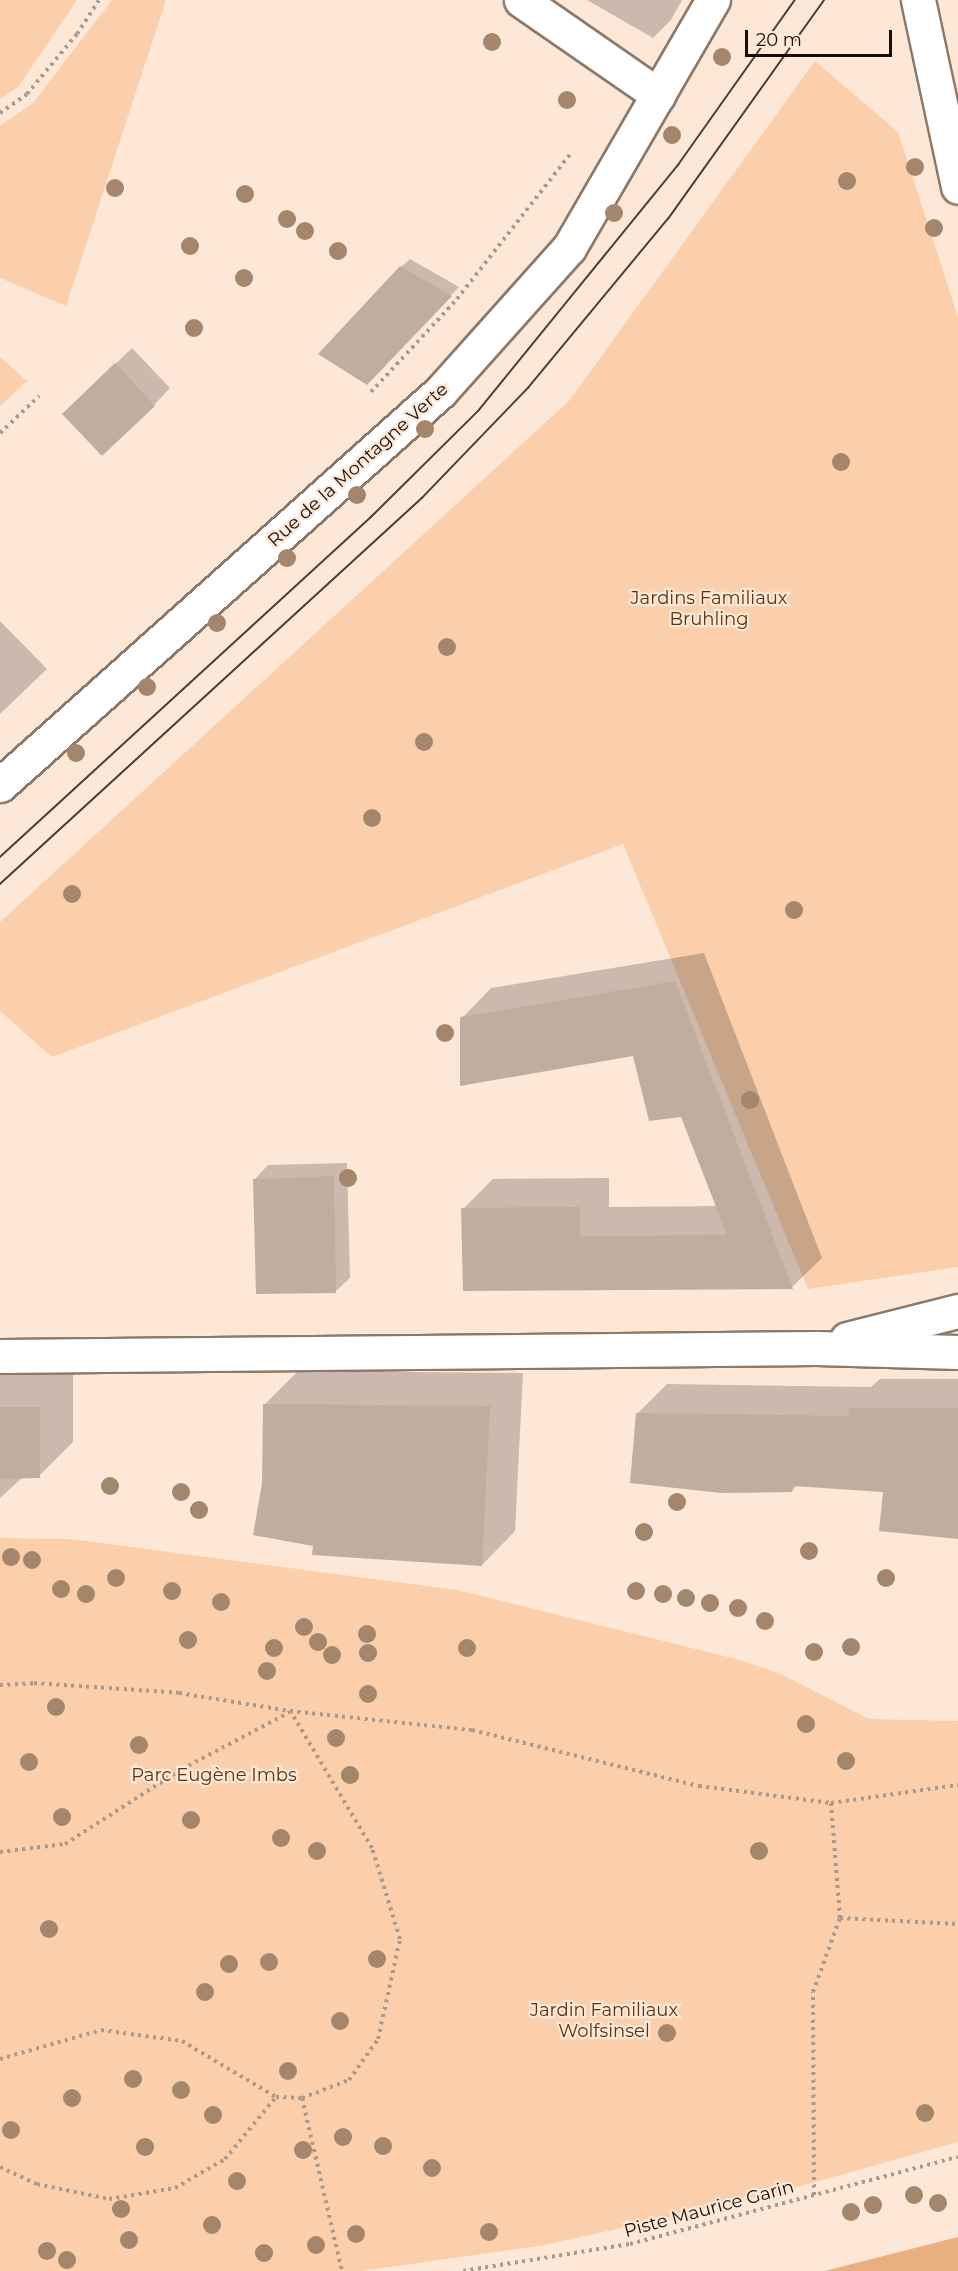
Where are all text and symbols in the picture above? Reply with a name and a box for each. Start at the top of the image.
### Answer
scale bar [748,18,895,56]
text: 20 m [756,29,802,51]
street label: Rue de la Montagne Verte [264,378,452,552]
park label: Jardins Familiaux Bruhling [631,588,787,630]
park label: Parc Eugène Imbs [131,1764,297,1786]
park label: Jardin Familiaux Wolfsinsel [530,2000,678,2042]
street label: Piste Maurice Garin [622,2176,796,2242]

